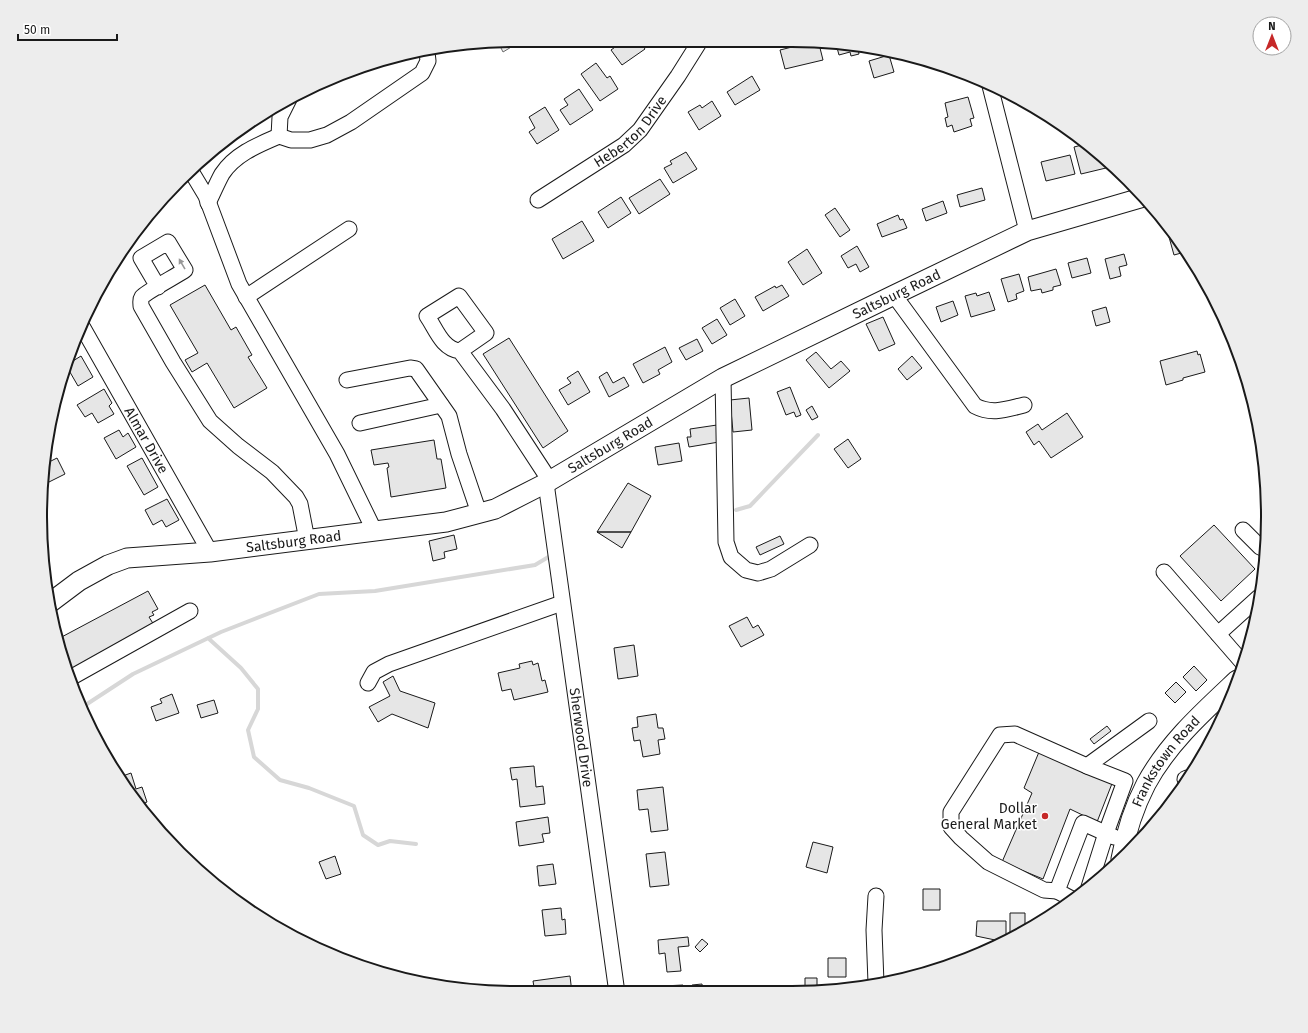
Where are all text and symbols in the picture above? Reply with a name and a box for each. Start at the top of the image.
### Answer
scale bar [18,16,117,42]
north arrow [1252,16,1292,56]
text: N [1268,20,1276,33]
text: 50 m [24,23,50,37]
street label: Heberton Drive [591,93,670,171]
one-way arrow [178,258,185,270]
street label: Saltsburg Road [850,266,944,323]
street label: Almar Drive [121,404,172,477]
street label: Saltsburg Road [565,414,656,477]
street label: Saltsburg Road [245,527,342,556]
street label: Sherwood Drive [566,687,596,788]
street label: Frankstown Road [1128,712,1204,810]
place label: Dollar General Market [941,800,1038,833]
marker: Dollar General Market [1040,811,1050,821]

